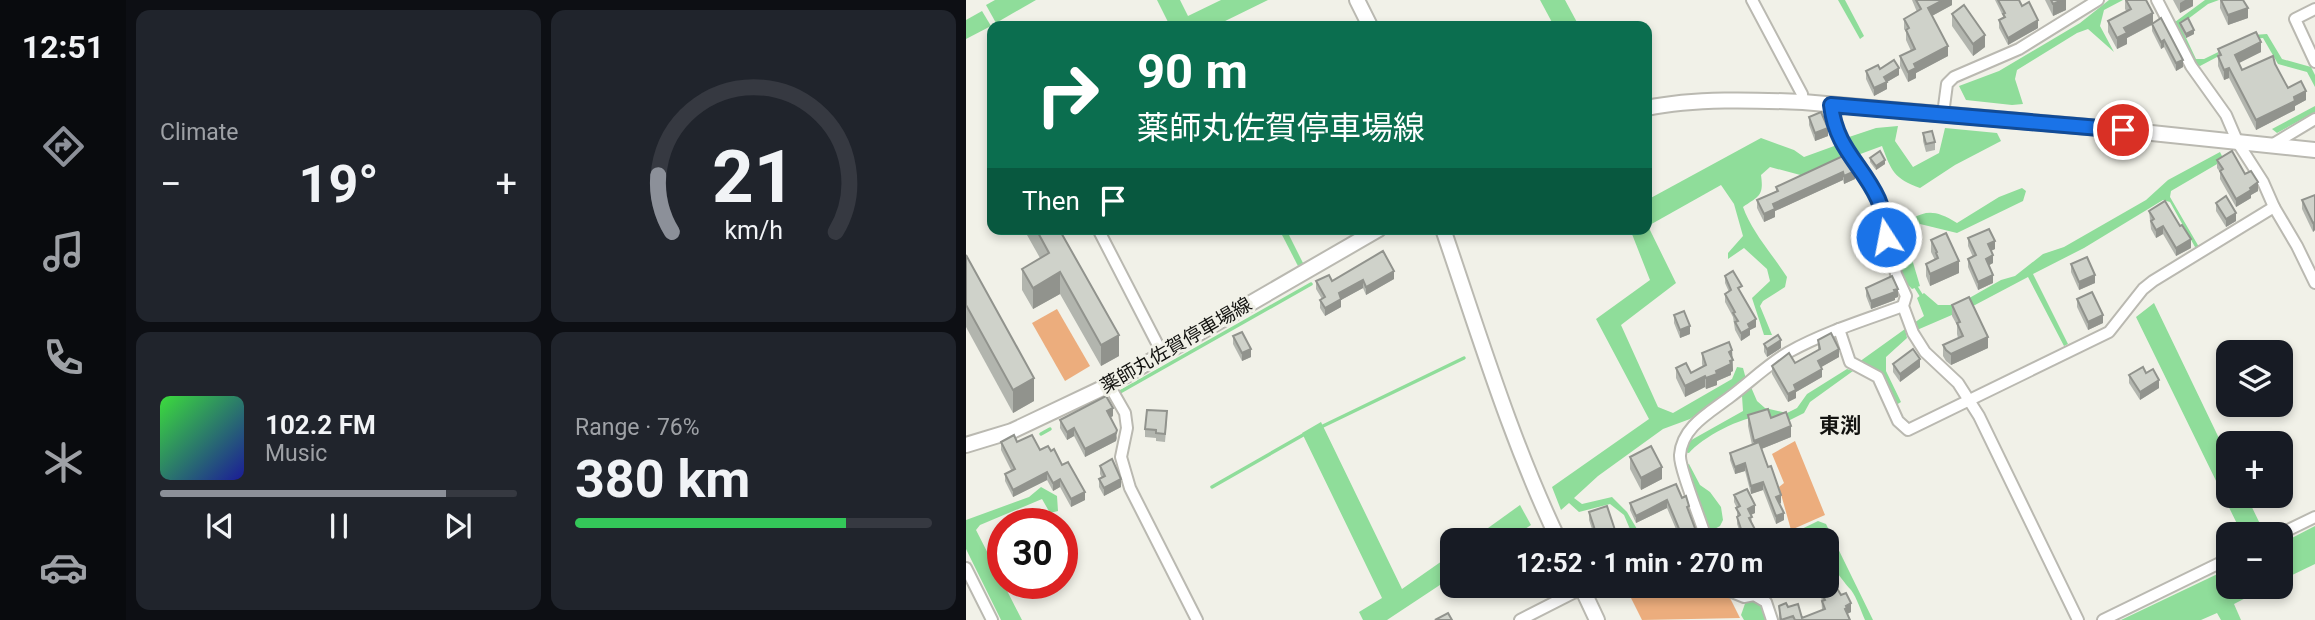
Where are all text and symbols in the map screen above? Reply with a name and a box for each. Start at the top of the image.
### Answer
text: 12:51 [22,28,104,66]
text: 90 m [1137,43,1248,100]
icon: right [1022,49,1113,140]
pin [2093,100,2153,160]
text: 薬師丸佐賀停車場線 [1137,109,1425,147]
icon: arrive [2104,111,2142,149]
text: Climate [160,119,239,146]
icon: directions [39,122,88,171]
text: 21 [712,134,795,220]
text: 19° [299,154,379,215]
text: − [160,162,182,206]
text: + [495,162,517,206]
icon: arrive [1094,182,1132,220]
text: Then [1022,186,1080,216]
position arrow [1849,200,1923,274]
text: km/h [724,216,783,245]
icon: music [39,227,88,276]
street label: 薬師丸佐賀停車場線 [1096,292,1256,398]
icon: phone [39,333,88,382]
map controls [2216,340,2293,599]
button: layers [2216,340,2293,417]
text: 102.2 FM [265,410,376,440]
text: Range · 76% [575,414,700,441]
district label: 東渕 [1819,414,1861,438]
button: + [2216,431,2293,508]
icon: climate [39,438,88,487]
text: Music [265,440,327,467]
text: 380 km [575,449,750,510]
icon: previous [201,507,239,545]
icon: pause [320,507,358,545]
icon: next [439,507,477,545]
speed limit sign: 30 [987,508,1078,599]
button: − [2216,522,2293,599]
icon: car [39,543,88,592]
text: 12:52 · 1 min · 270 m [1516,548,1763,578]

